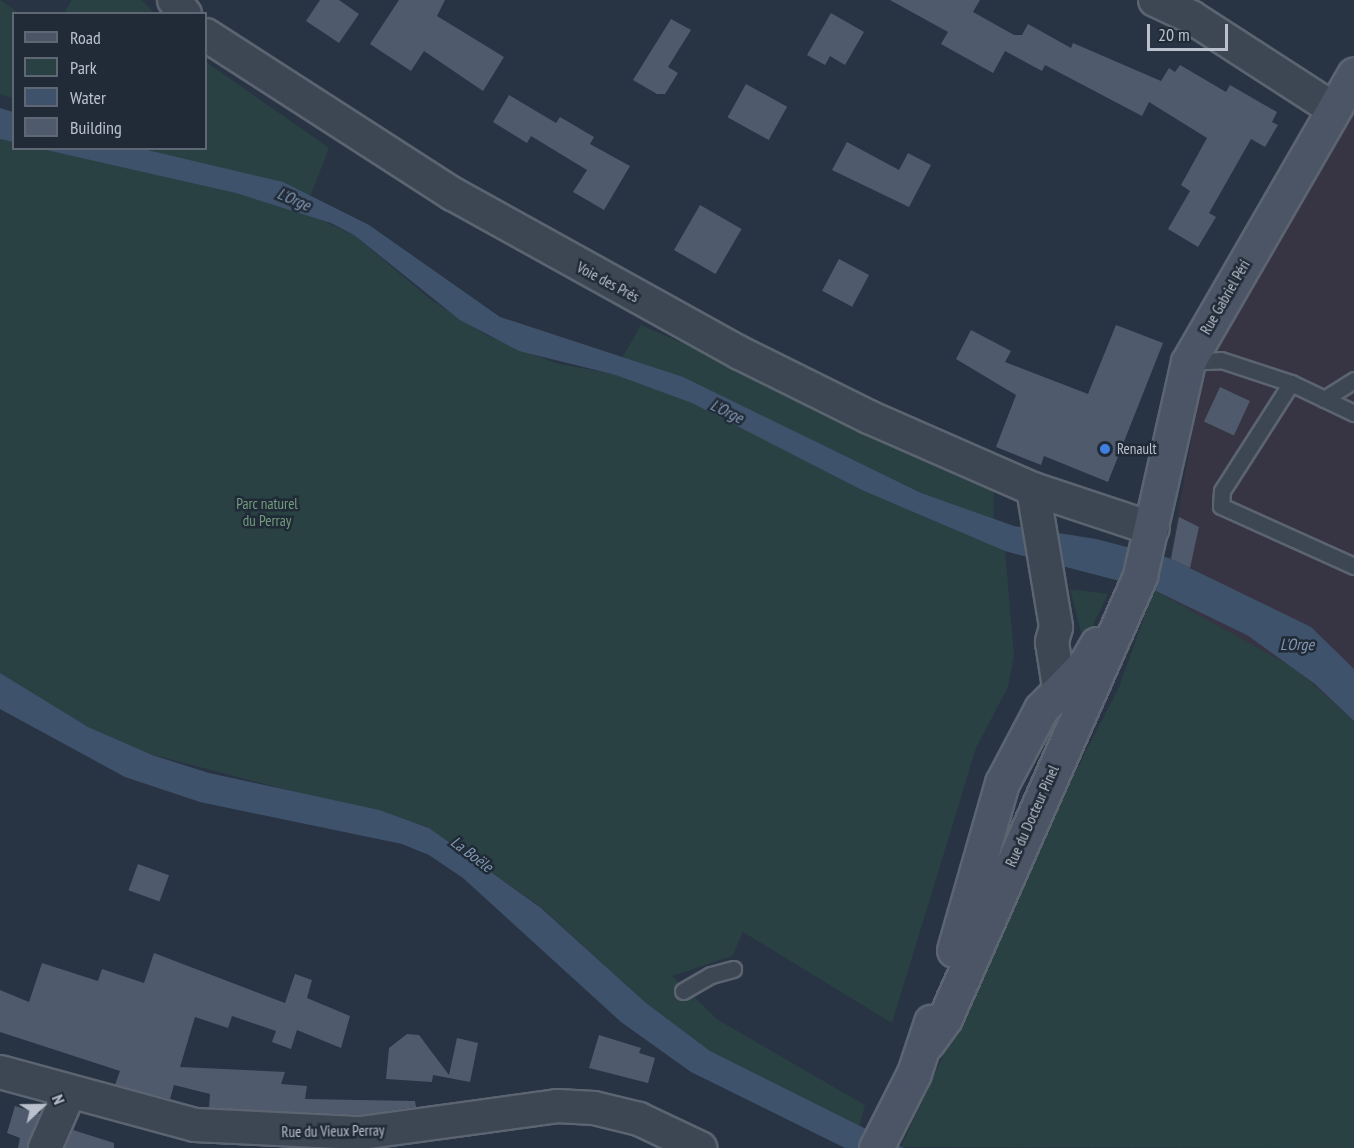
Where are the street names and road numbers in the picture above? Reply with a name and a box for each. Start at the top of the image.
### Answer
street label: Rue Gabriel Péri [1196,257,1254,337]
street label: Voie des Prés [574,258,642,306]
street label: Rue du Docteur Pinel [1002,762,1062,870]
street label: Rue du Vieux Perray [281,1121,385,1141]

